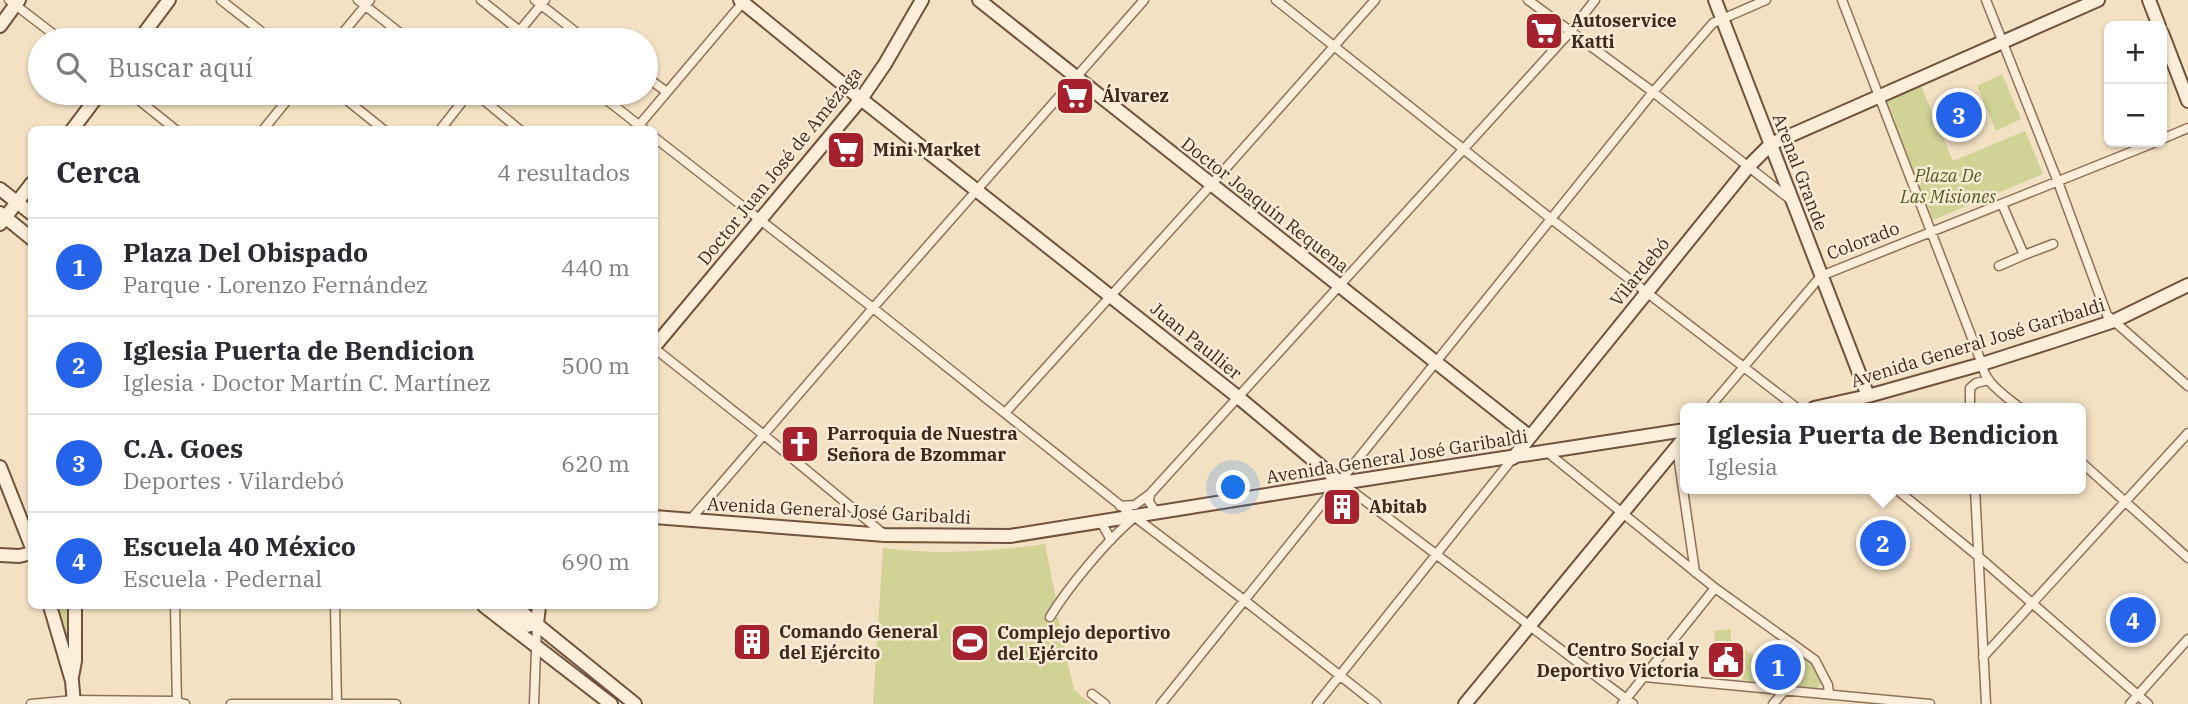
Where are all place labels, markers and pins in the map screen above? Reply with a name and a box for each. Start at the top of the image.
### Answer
place label: Autoservice Katti [1571,9,1677,53]
supermarket icon: Autoservice Katti [1523,10,1565,52]
supermarket icon: Álvarez [1054,75,1096,117]
place label: Álvarez [1102,83,1169,107]
pin: 3 [1936,89,1982,141]
supermarket icon: Mini Market [825,129,867,171]
place label: Mini Market [873,138,981,161]
place label: Parroquia de Nuestra Señora de Bzommar [827,422,1018,466]
church icon: Parroquia de Nuestra Señora de Bzommar [779,423,821,465]
building icon: Abitab [1321,486,1363,528]
place label: Abitab [1369,495,1427,518]
pin: 2 [1860,517,1906,569]
pin: 4 [2110,594,2156,646]
place label: Comando General del Ejército [779,620,938,664]
building icon: Comando General del Ejército [731,621,773,663]
place label: Complejo deportivo del Ejército [997,621,1171,665]
sports icon: Complejo deportivo del Ejército [949,622,991,664]
place label: Centro Social y Deportivo Victoria [1536,638,1700,682]
public building icon: Centro Social y Deportivo Victoria [1705,639,1747,681]
pin: 1 [1755,641,1801,693]

